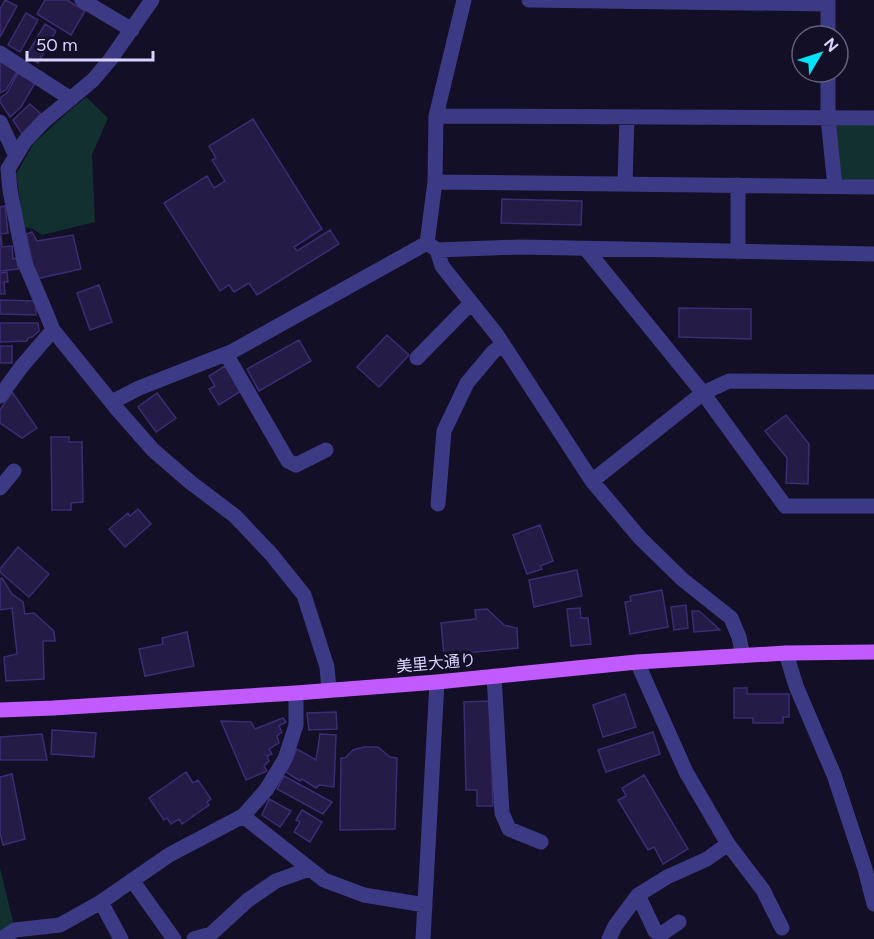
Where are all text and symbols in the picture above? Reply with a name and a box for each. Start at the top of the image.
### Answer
scale bar [27,24,153,62]
north arrow [790,24,850,84]
text: 50 m [36,34,78,56]
text: N [820,34,843,56]
street label: 美里大通り [395,650,477,676]

